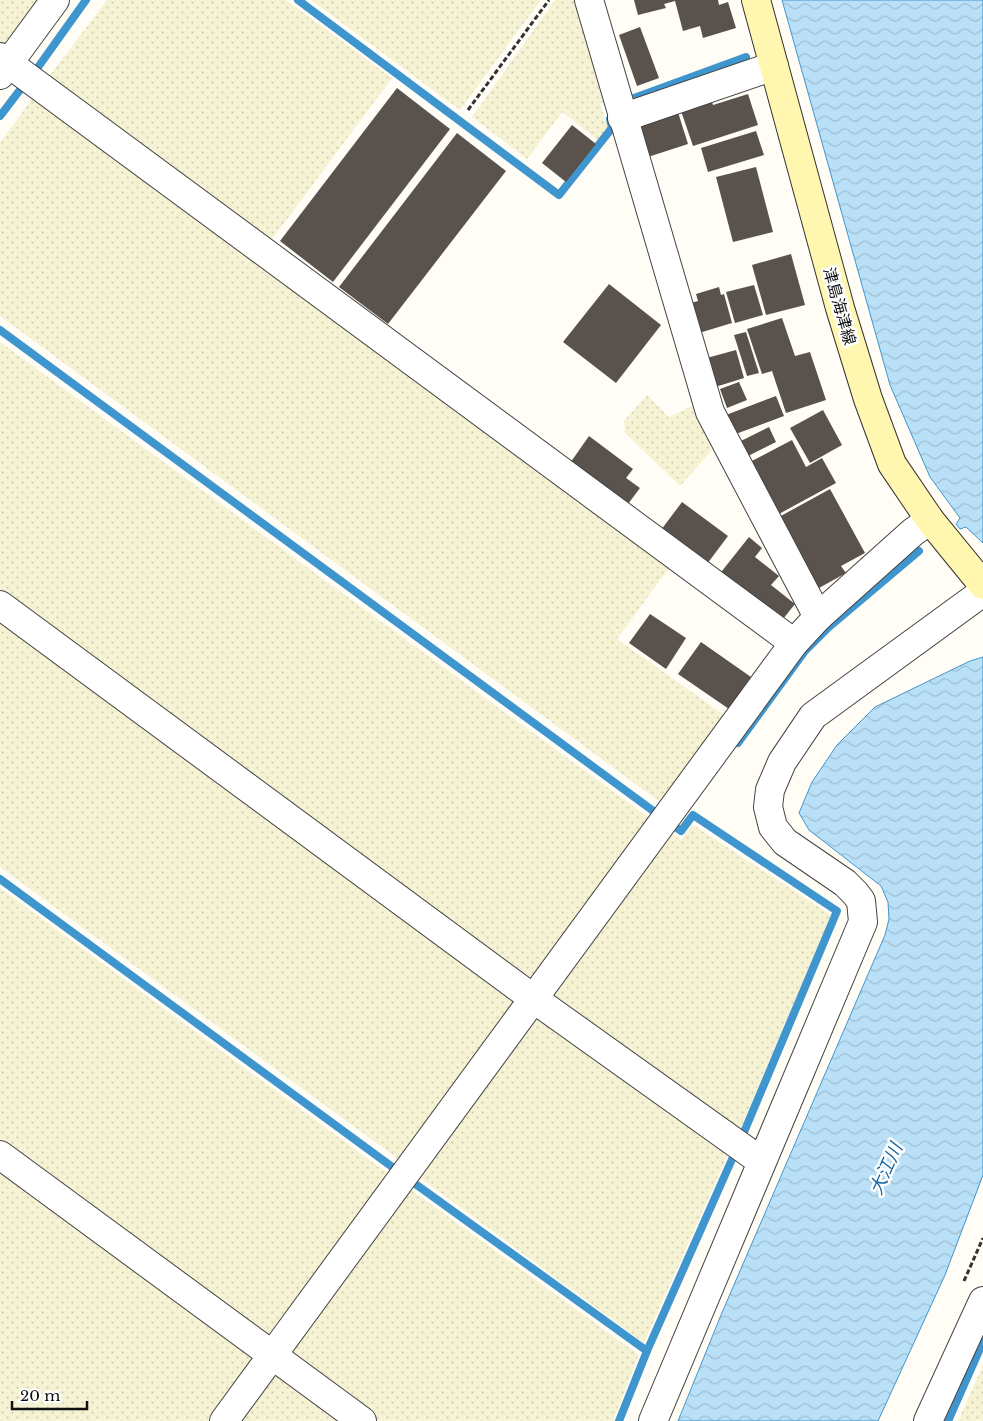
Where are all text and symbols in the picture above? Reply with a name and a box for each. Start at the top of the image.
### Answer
street label: 津島海津線 [819,265,861,347]
water label: 大江川 [865,1138,908,1198]
scale bar [12,1378,88,1410]
text: 20 m [20,1386,60,1405]

